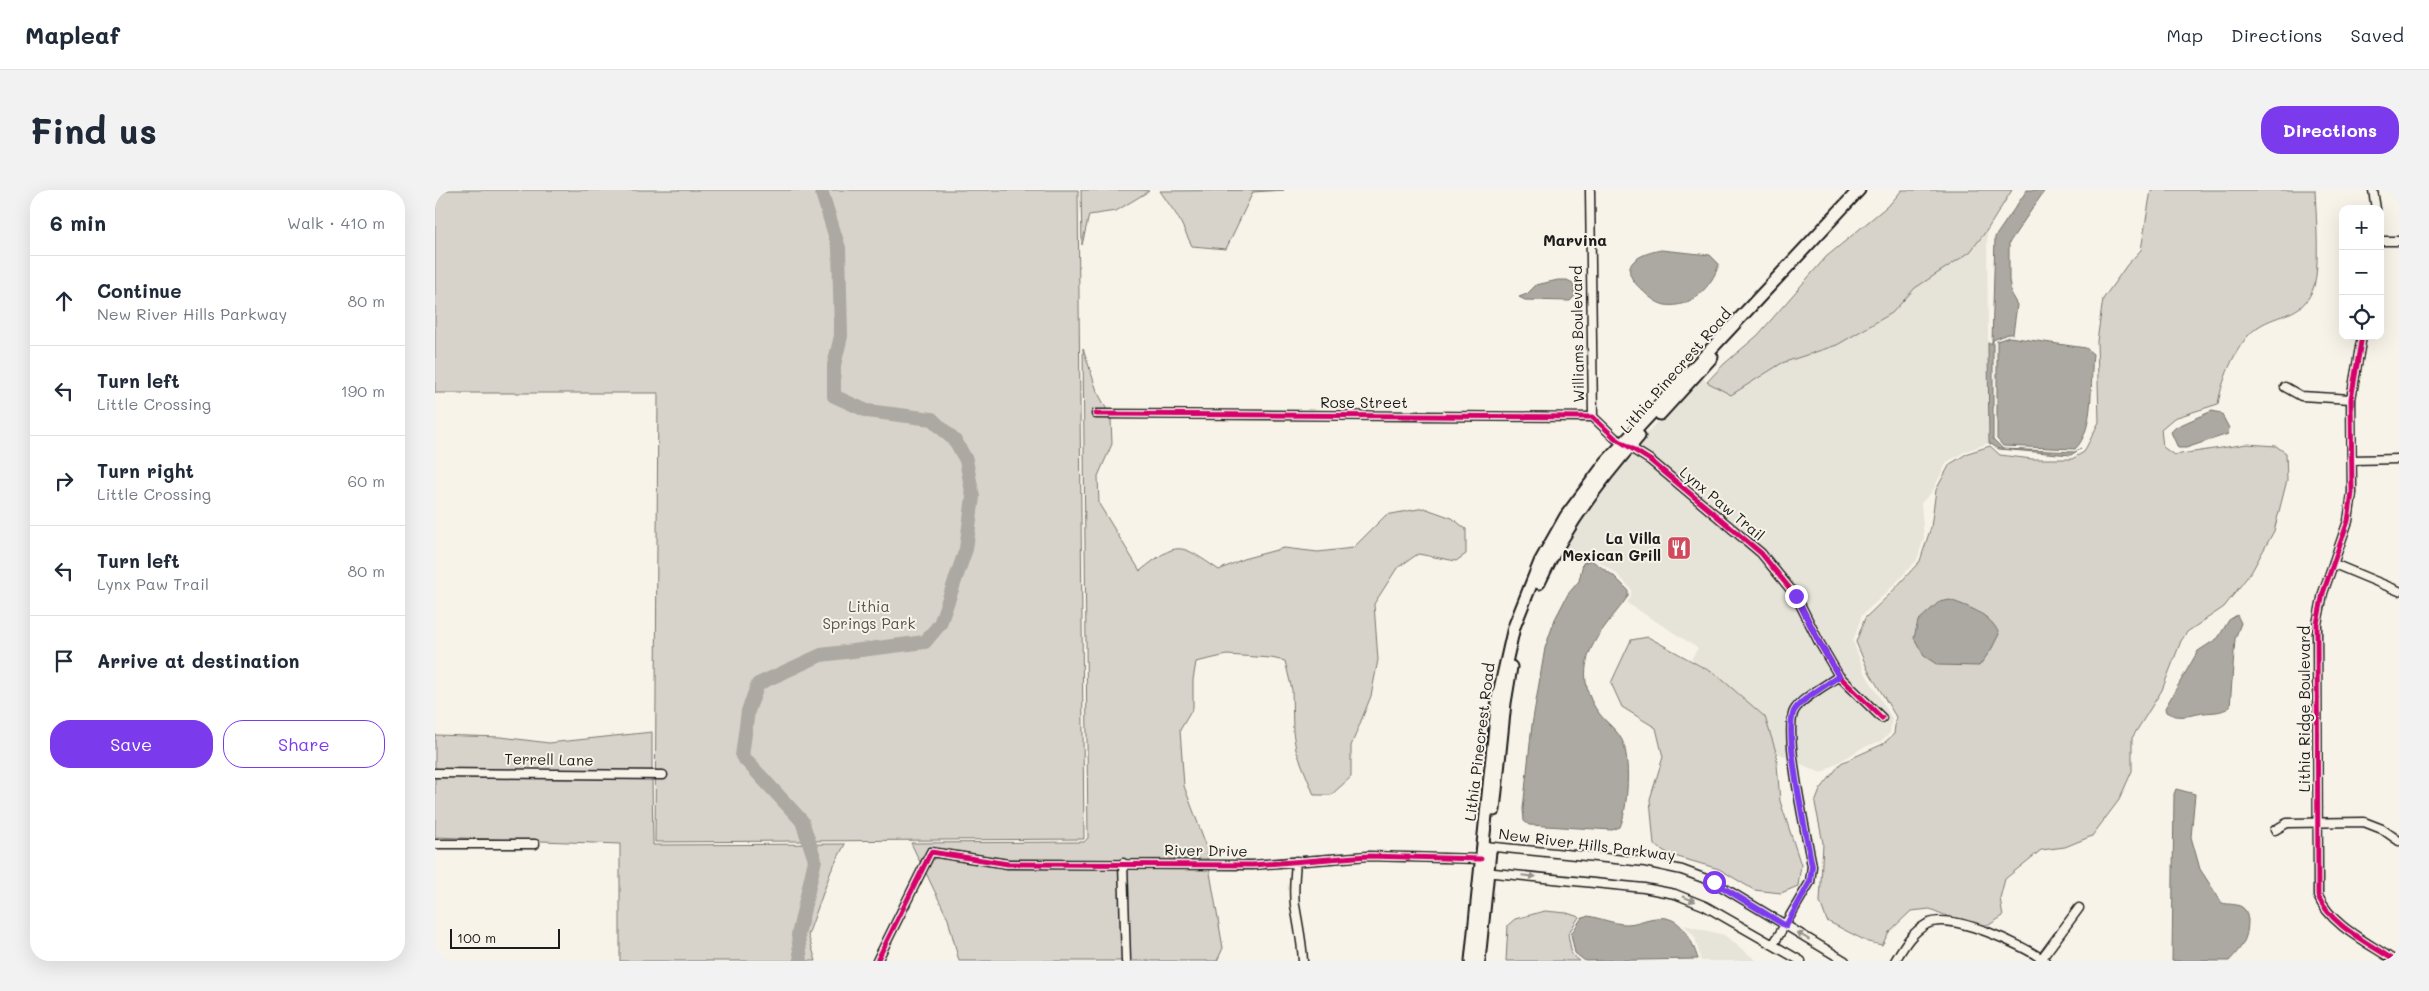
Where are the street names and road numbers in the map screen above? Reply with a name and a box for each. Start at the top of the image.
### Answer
street label: Williams Boulevard [1566,265,1588,403]
street label: Lithia Pinecrest Road [1615,304,1735,437]
street label: Rose Street [1320,392,1408,412]
street label: Lynx Paw Trail [1676,462,1769,545]
street label: Lithia Ridge Boulevard [2294,626,2314,792]
street label: Lithia Pinecrest Road [1459,662,1499,822]
street label: Terrell Lane [504,748,594,770]
street label: New River Hills Parkway [1497,823,1677,865]
street label: River Drive [1164,839,1248,861]

